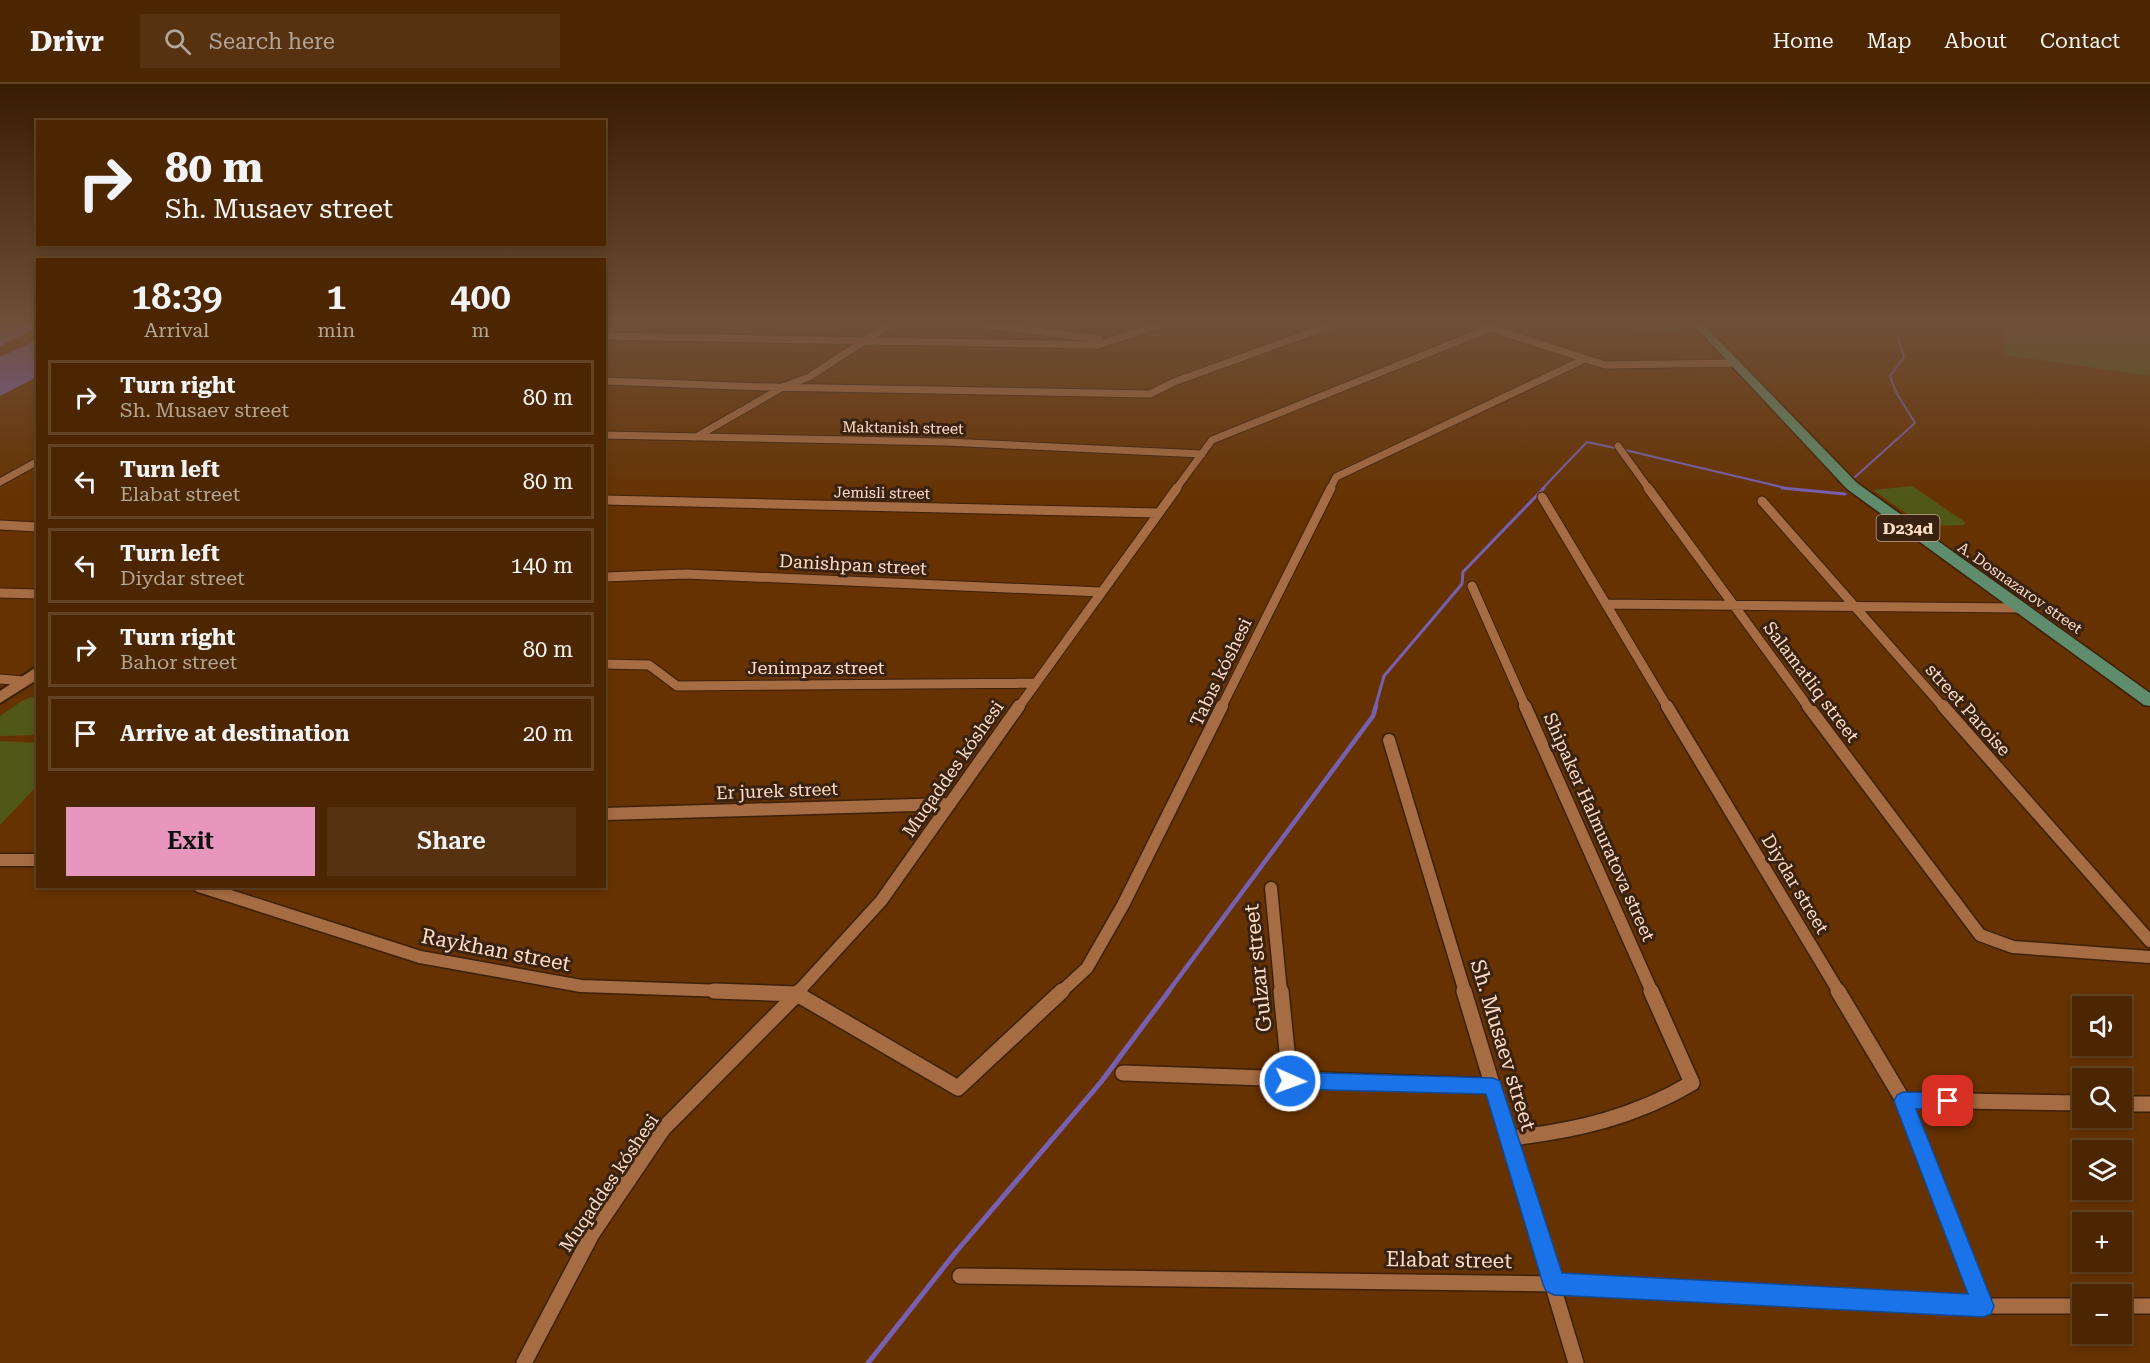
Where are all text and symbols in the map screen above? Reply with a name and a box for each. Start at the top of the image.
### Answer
search box [140,14,560,68]
text: Drivr [30,25,104,58]
icon: search [161,25,194,58]
text: Search here [209,29,335,54]
text: Home [1773,29,1834,53]
text: Map [1867,29,1912,53]
text: About [1945,29,2007,53]
text: Contact [2040,29,2120,53]
text: 80 m [165,143,263,192]
icon: right [66,144,144,222]
text: Sh. Musaev street [165,193,393,225]
text: 18:39 [131,276,222,318]
text: 1 [326,276,346,318]
text: 400 [450,276,511,318]
text: Arrival [144,318,209,342]
text: min [318,318,355,342]
text: m [471,318,490,342]
text: Turn right [120,373,235,398]
icon: right [69,381,102,414]
text: 80 m [523,385,573,410]
text: Sh. Musaev street [120,398,289,422]
street label: Maktanish street [842,418,964,438]
text: Turn left [120,457,220,482]
icon: left [69,465,102,498]
text: 80 m [523,469,573,494]
text: Elabat street [120,482,240,506]
street label: Jemisli street [834,483,931,503]
road number: D234d [1876,515,1940,541]
street label: A. Dosnazarov street [1954,538,2086,638]
text: Turn left [120,541,220,566]
icon: left [69,549,102,582]
street label: Danishpan street [779,550,928,579]
text: 140 m [510,553,573,578]
text: Diydar street [120,566,245,590]
street label: Tabıs kóshesi [1185,614,1256,729]
street label: Salamatliq street [1759,617,1864,746]
text: Turn right [120,625,235,650]
icon: right [69,633,102,666]
text: 80 m [523,637,573,662]
text: Bahor street [120,650,237,674]
street label: Jenimpaz street [748,657,885,678]
street label: street Paroise [1921,659,2015,760]
street label: Muqaddes kóshesi [898,696,1008,841]
street label: Shipaker Halmuratova street [1539,709,1660,944]
icon: arrive [69,717,102,750]
text: Arrive at destination [120,721,349,746]
text: 20 m [523,721,573,746]
street label: Er jurek street [716,778,839,803]
button: Exit [66,807,315,876]
button: Share [327,807,576,876]
street label: Diydar street [1758,830,1833,937]
street label: Gulzar street [1239,903,1277,1033]
street label: Raykhan street [419,924,573,976]
street label: Sh. Musaev street [1466,957,1540,1134]
map controls [2072,996,2132,1344]
button: sound [2072,996,2132,1056]
position arrow [1258,1049,1322,1113]
button: search [2072,1068,2132,1128]
pin [1922,1075,1973,1126]
icon: arrive [1931,1084,1964,1117]
street label: Muqaddes kóshesi [555,1110,663,1255]
button: layers [2072,1140,2132,1200]
button: + [2072,1212,2132,1272]
street label: Elabat street [1386,1247,1512,1273]
button: − [2072,1284,2132,1344]

